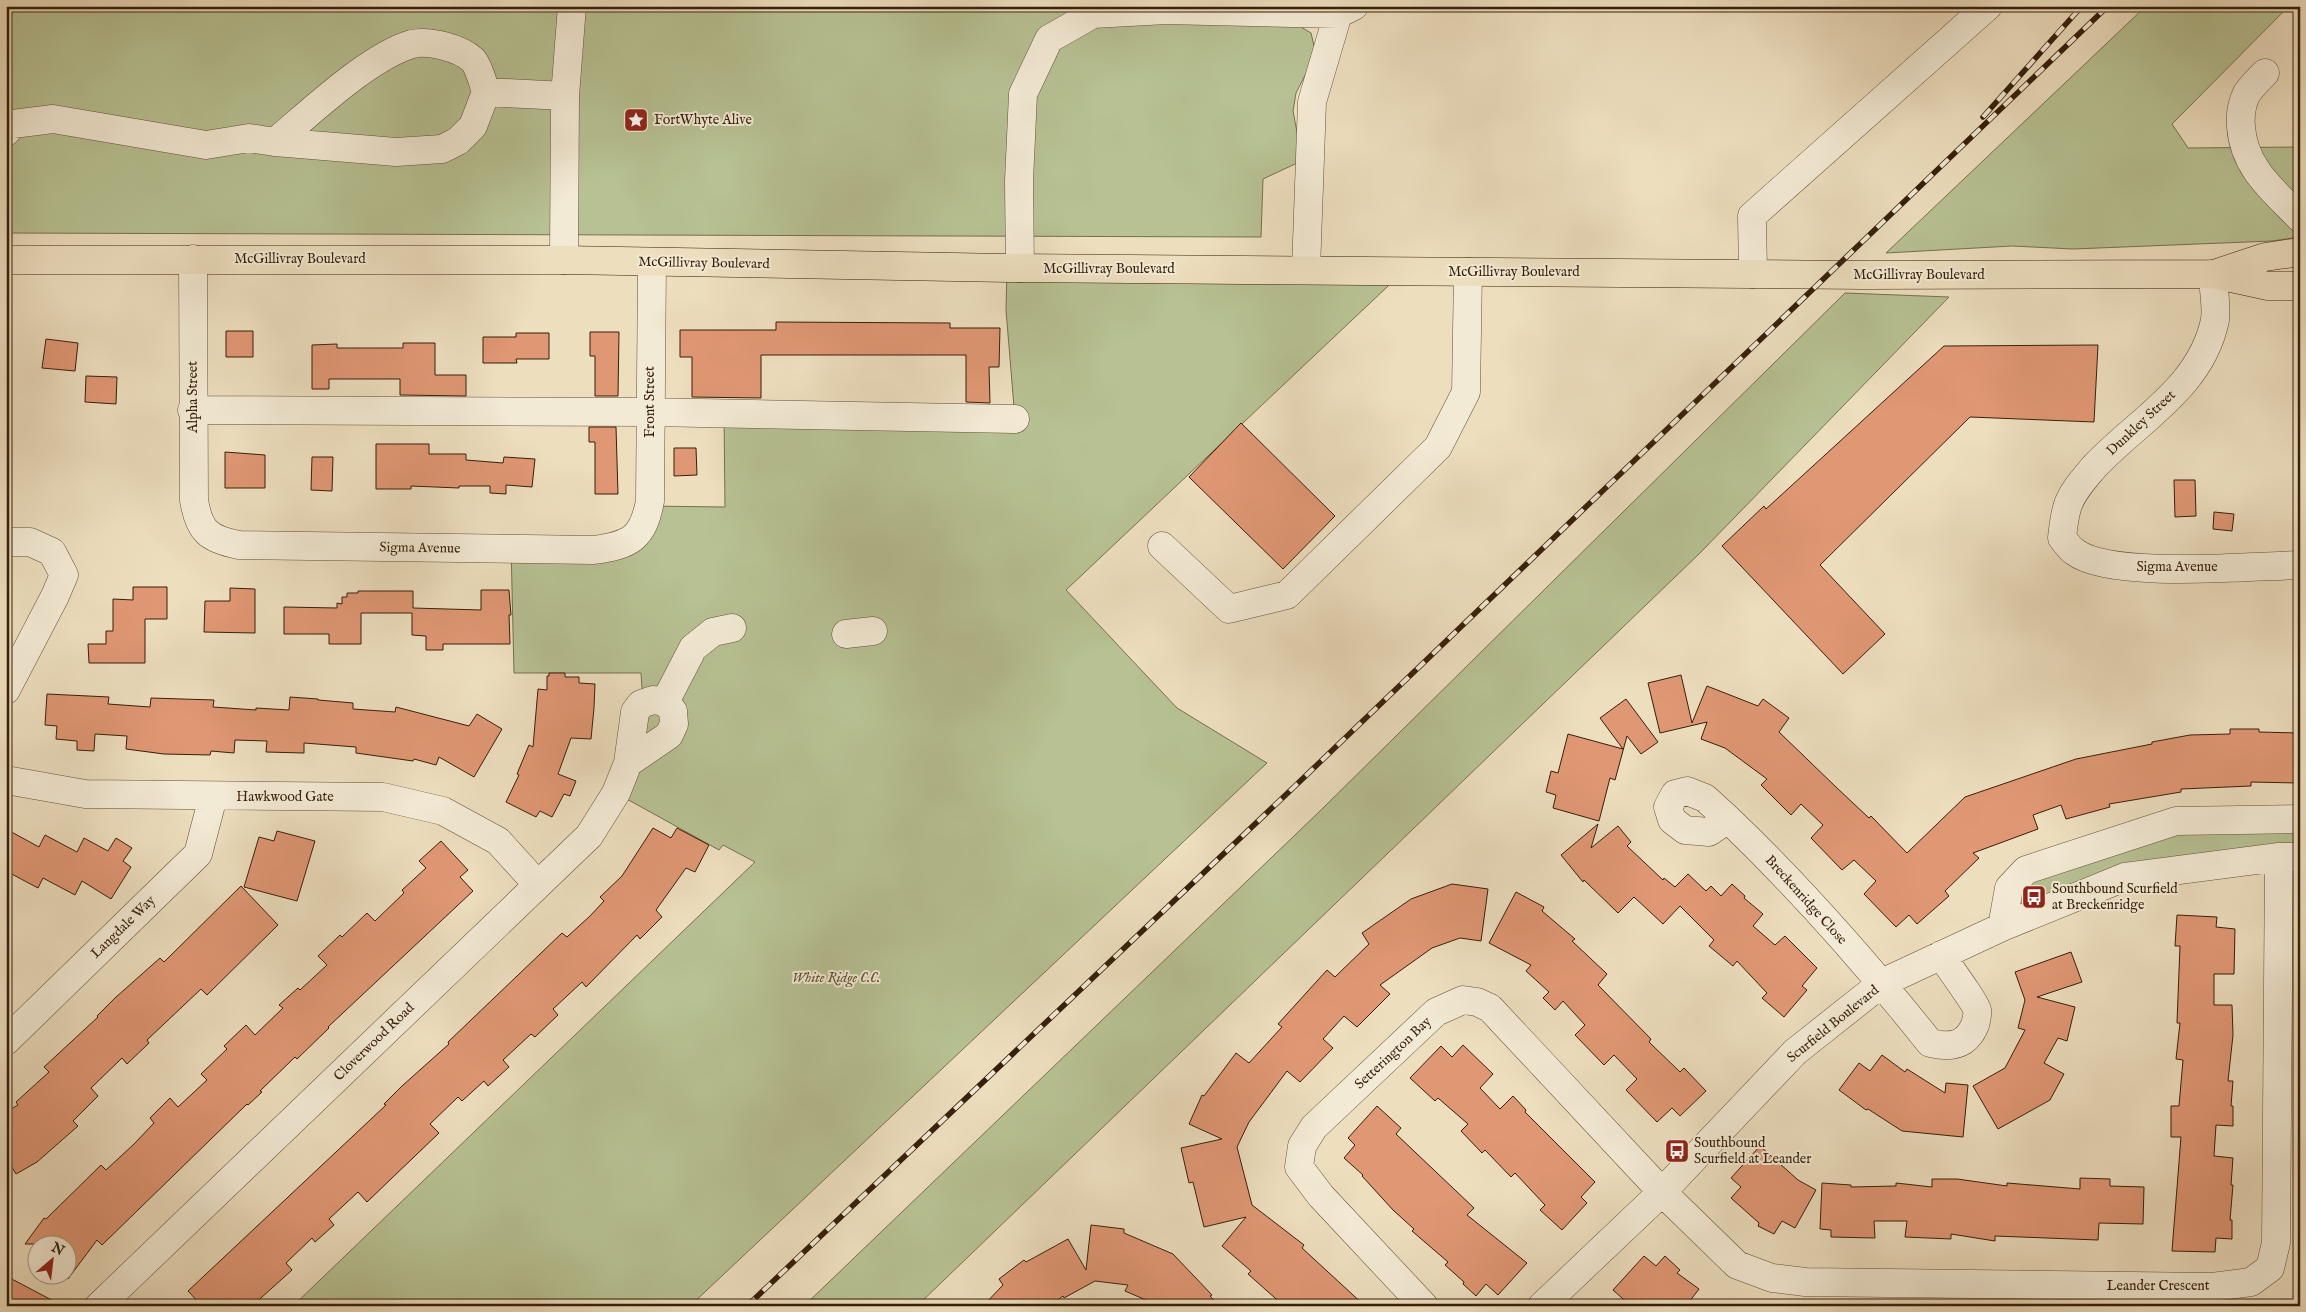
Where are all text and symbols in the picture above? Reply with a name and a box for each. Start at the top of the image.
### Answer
place icon: FortWhyte Alive [623,107,649,133]
place label: FortWhyte Alive [654,111,752,129]
street label: McGillivray Boulevard [234,250,366,268]
street label: McGillivray Boulevard [638,253,770,273]
street label: McGillivray Boulevard [1043,260,1175,278]
street label: McGillivray Boulevard [1448,263,1580,281]
street label: McGillivray Boulevard [1853,266,1985,284]
street label: Alpha Street [184,361,202,434]
street label: Front Street [641,366,659,438]
street label: Dunkley Street [2103,386,2180,460]
street label: Sigma Avenue [379,538,461,558]
street label: Sigma Avenue [2136,558,2218,576]
street label: Hawkwood Gate [236,788,334,806]
street label: Breckenridge Close [1761,852,1851,949]
place label: Southbound Scurfield at Breckenridge [2052,880,2178,914]
bus stop icon: Southbound Scurfield at Breckenridge [2021,884,2047,910]
street label: Langdale Way [87,892,159,962]
park label: White Ridge C.C. [792,969,880,988]
street label: Scurfield Boulevard [1783,981,1883,1067]
street label: Cloverwood Road [330,999,418,1085]
street label: Setterington Bay [1351,1013,1435,1093]
place label: Southbound Scurfield at Leander [1694,1134,1811,1168]
bus stop icon: Southbound Scurfield at Leander [1664,1138,1690,1164]
north arrow [28,1234,78,1284]
text: N [47,1238,67,1260]
street label: Leander Crescent [2106,1277,2210,1295]

